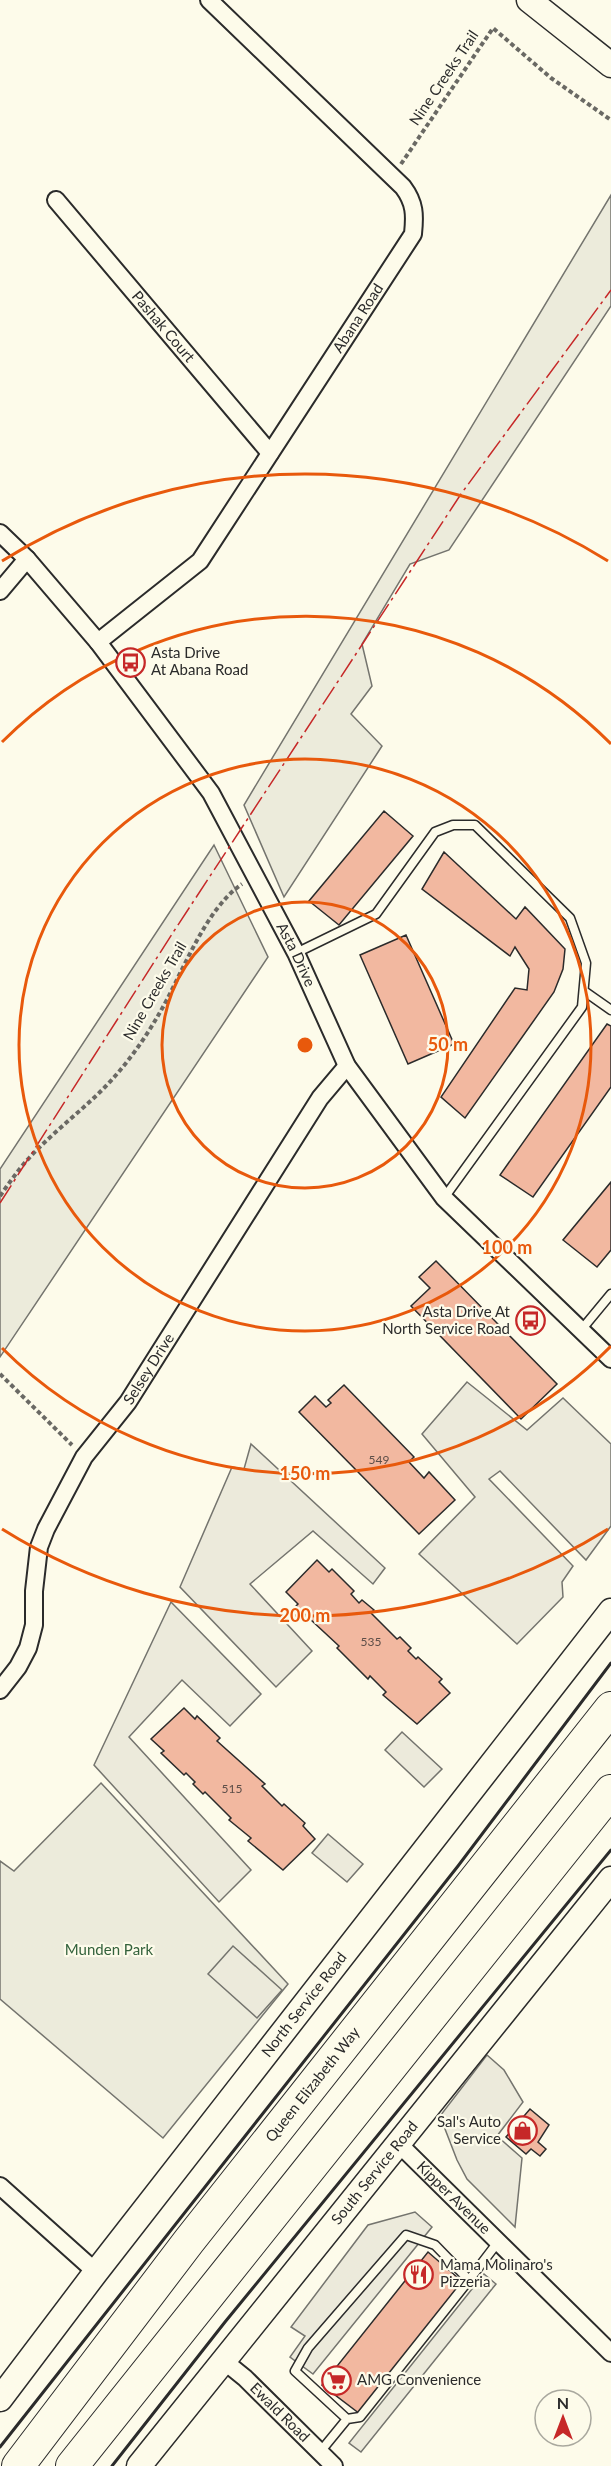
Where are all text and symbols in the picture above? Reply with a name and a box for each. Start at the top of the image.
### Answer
street label: Nine Creeks Trail [405,27,482,128]
street label: Abana Road [328,280,386,356]
street label: Pashak Court [129,287,200,366]
place label: Asta Drive At Abana Road [151,643,248,678]
bus stop icon: Asta Drive At Abana Road [114,646,146,678]
street label: Asta Drive [273,919,320,989]
street label: Nine Creeks Trail [119,938,190,1043]
text: 50 m [428,1033,468,1055]
centre of rings [295,1035,315,1055]
text: 100 m [482,1236,532,1258]
place label: Asta Drive At North Service Road [382,1302,511,1337]
bus stop icon: Asta Drive At North Service Road [515,1305,547,1337]
street label: Selsey Drive [119,1329,177,1407]
house number: 549 [369,1452,389,1467]
text: 150 m [280,1462,330,1484]
text: 200 m [280,1604,330,1626]
house number: 535 [361,1634,381,1649]
house number: 515 [222,1781,242,1796]
park label: Munden Park [65,1940,154,1958]
street label: North Service Road [257,1948,350,2060]
street label: Queen Elizabeth Way [261,2023,363,2145]
place label: Sal's Auto Service [437,2112,501,2147]
shop icon: Sal's Auto Service [506,2115,538,2147]
street label: South Service Road [327,2117,421,2228]
street label: Kipper Avenue [414,2157,495,2237]
place label: Mama Molinaro's Pizzeria [440,2255,553,2290]
restaurant icon: Mama Molinaro's Pizzeria [403,2258,435,2290]
supermarket icon: AMG Convenience [320,2364,352,2396]
place label: AMG Convenience [357,2370,481,2388]
street label: Ewald Road [247,2378,314,2445]
north arrow [533,2388,593,2448]
text: N [557,2393,569,2412]

